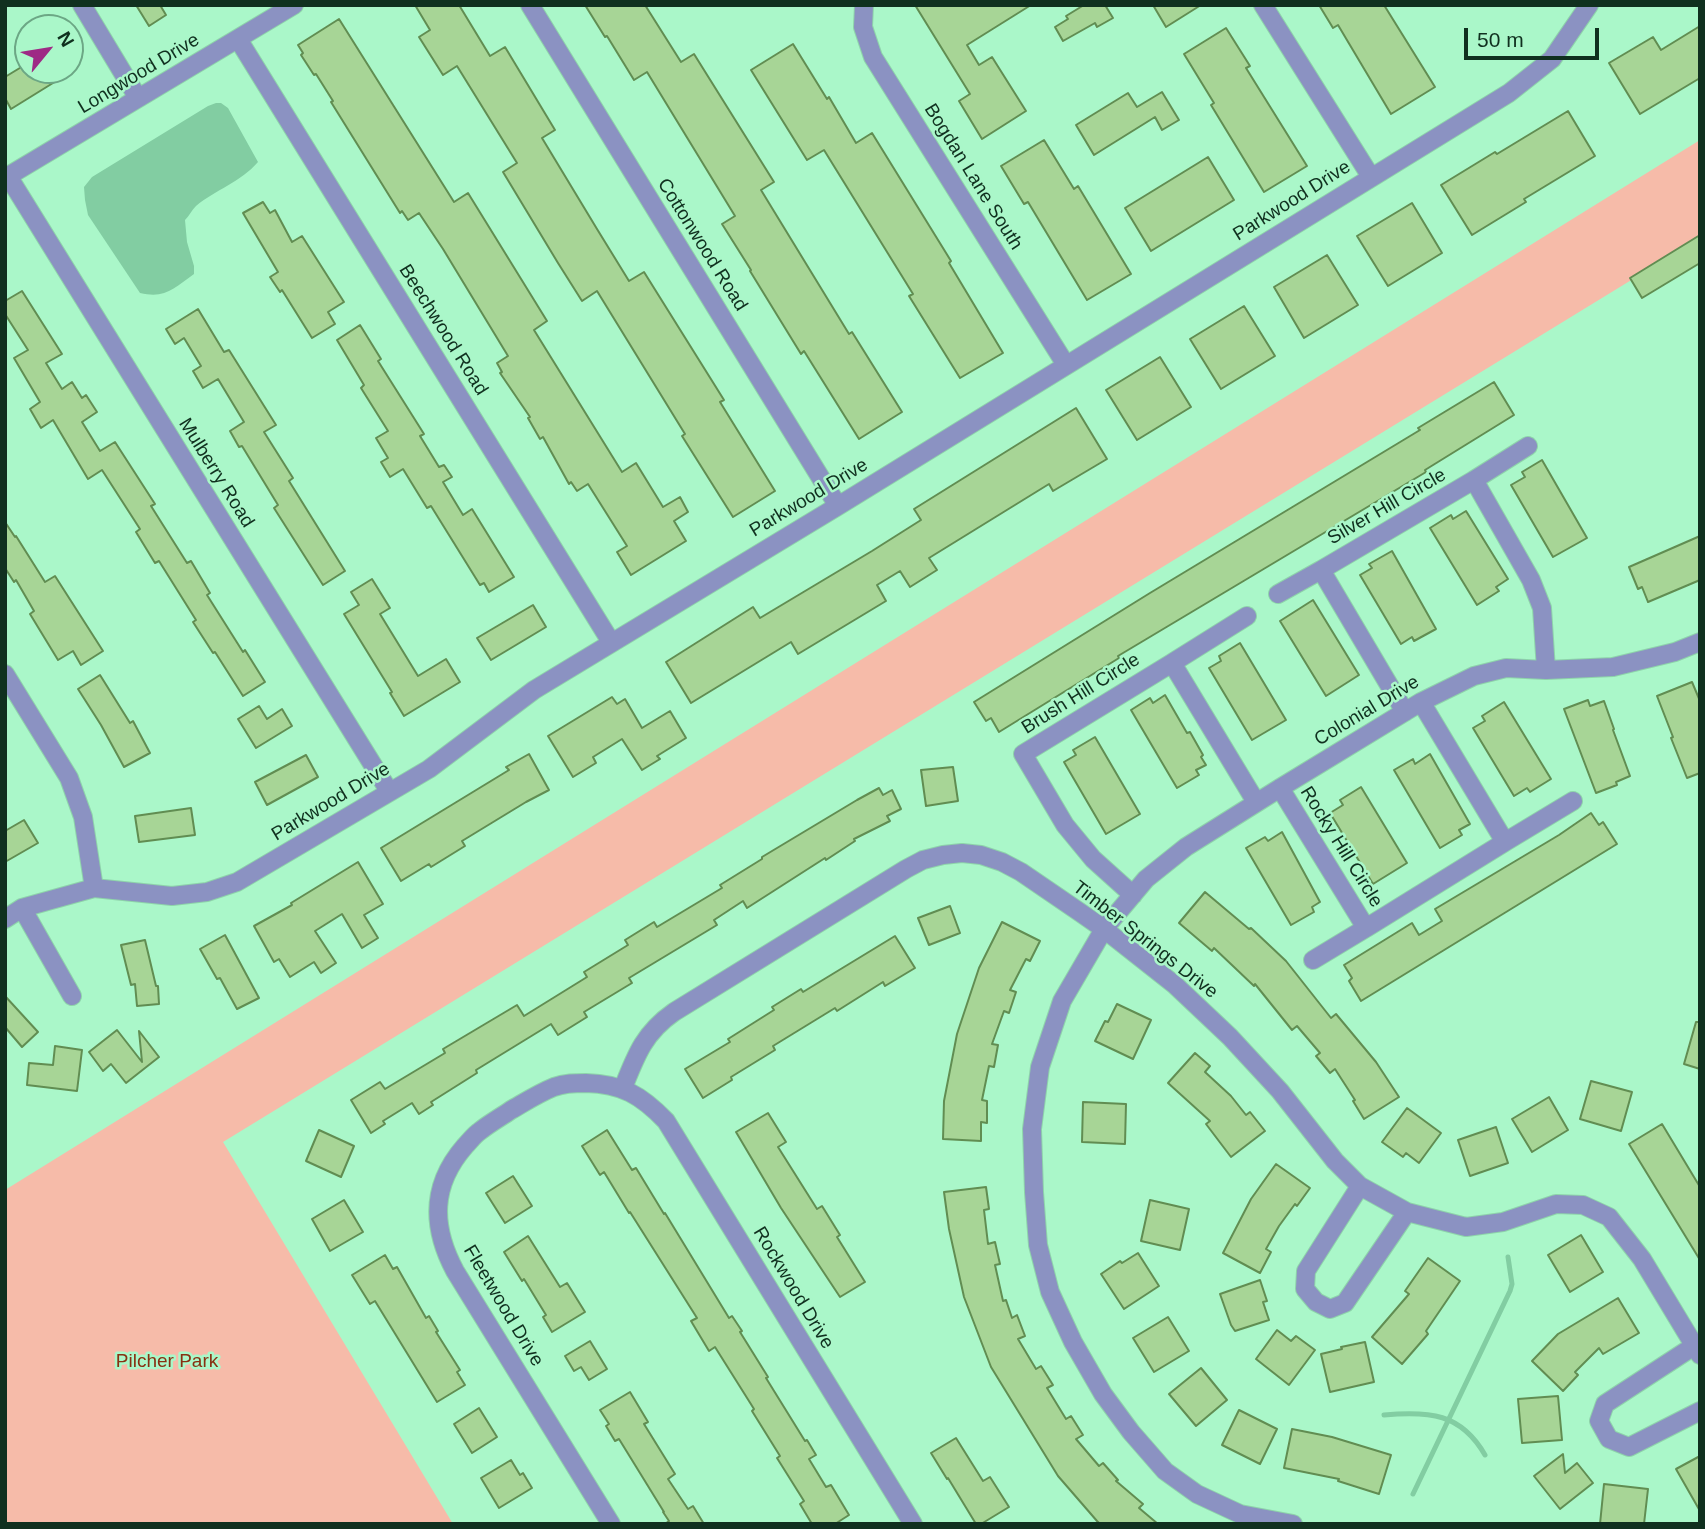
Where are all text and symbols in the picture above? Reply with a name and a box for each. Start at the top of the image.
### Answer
north arrow [14,14,84,84]
scale bar [1467,14,1602,58]
text: N [53,28,78,50]
text: 50 m [1477,28,1524,51]
street label: Longwood Drive [74,29,204,119]
street label: Bogdan Lane South [919,100,1027,254]
street label: Parkwood Drive [1229,156,1355,246]
street label: Cottonwood Road [652,174,752,316]
street label: Beechwood Road [394,260,492,400]
street label: Mulberry Road [173,414,259,532]
street label: Parkwood Drive [746,454,872,542]
street label: Silver Hill Circle [1324,464,1450,550]
street label: Brush Hill Circle [1018,649,1144,739]
street label: Colonial Drive [1310,671,1424,751]
street label: Parkwood Drive [268,758,394,846]
street label: Rocky Hill Circle [1295,782,1387,912]
street label: Timber Springs Drive [1068,876,1222,1004]
street label: Rockwood Drive [748,1223,838,1353]
street label: Fleetwood Drive [458,1241,548,1371]
park label: Pilcher Park [116,1351,218,1373]

